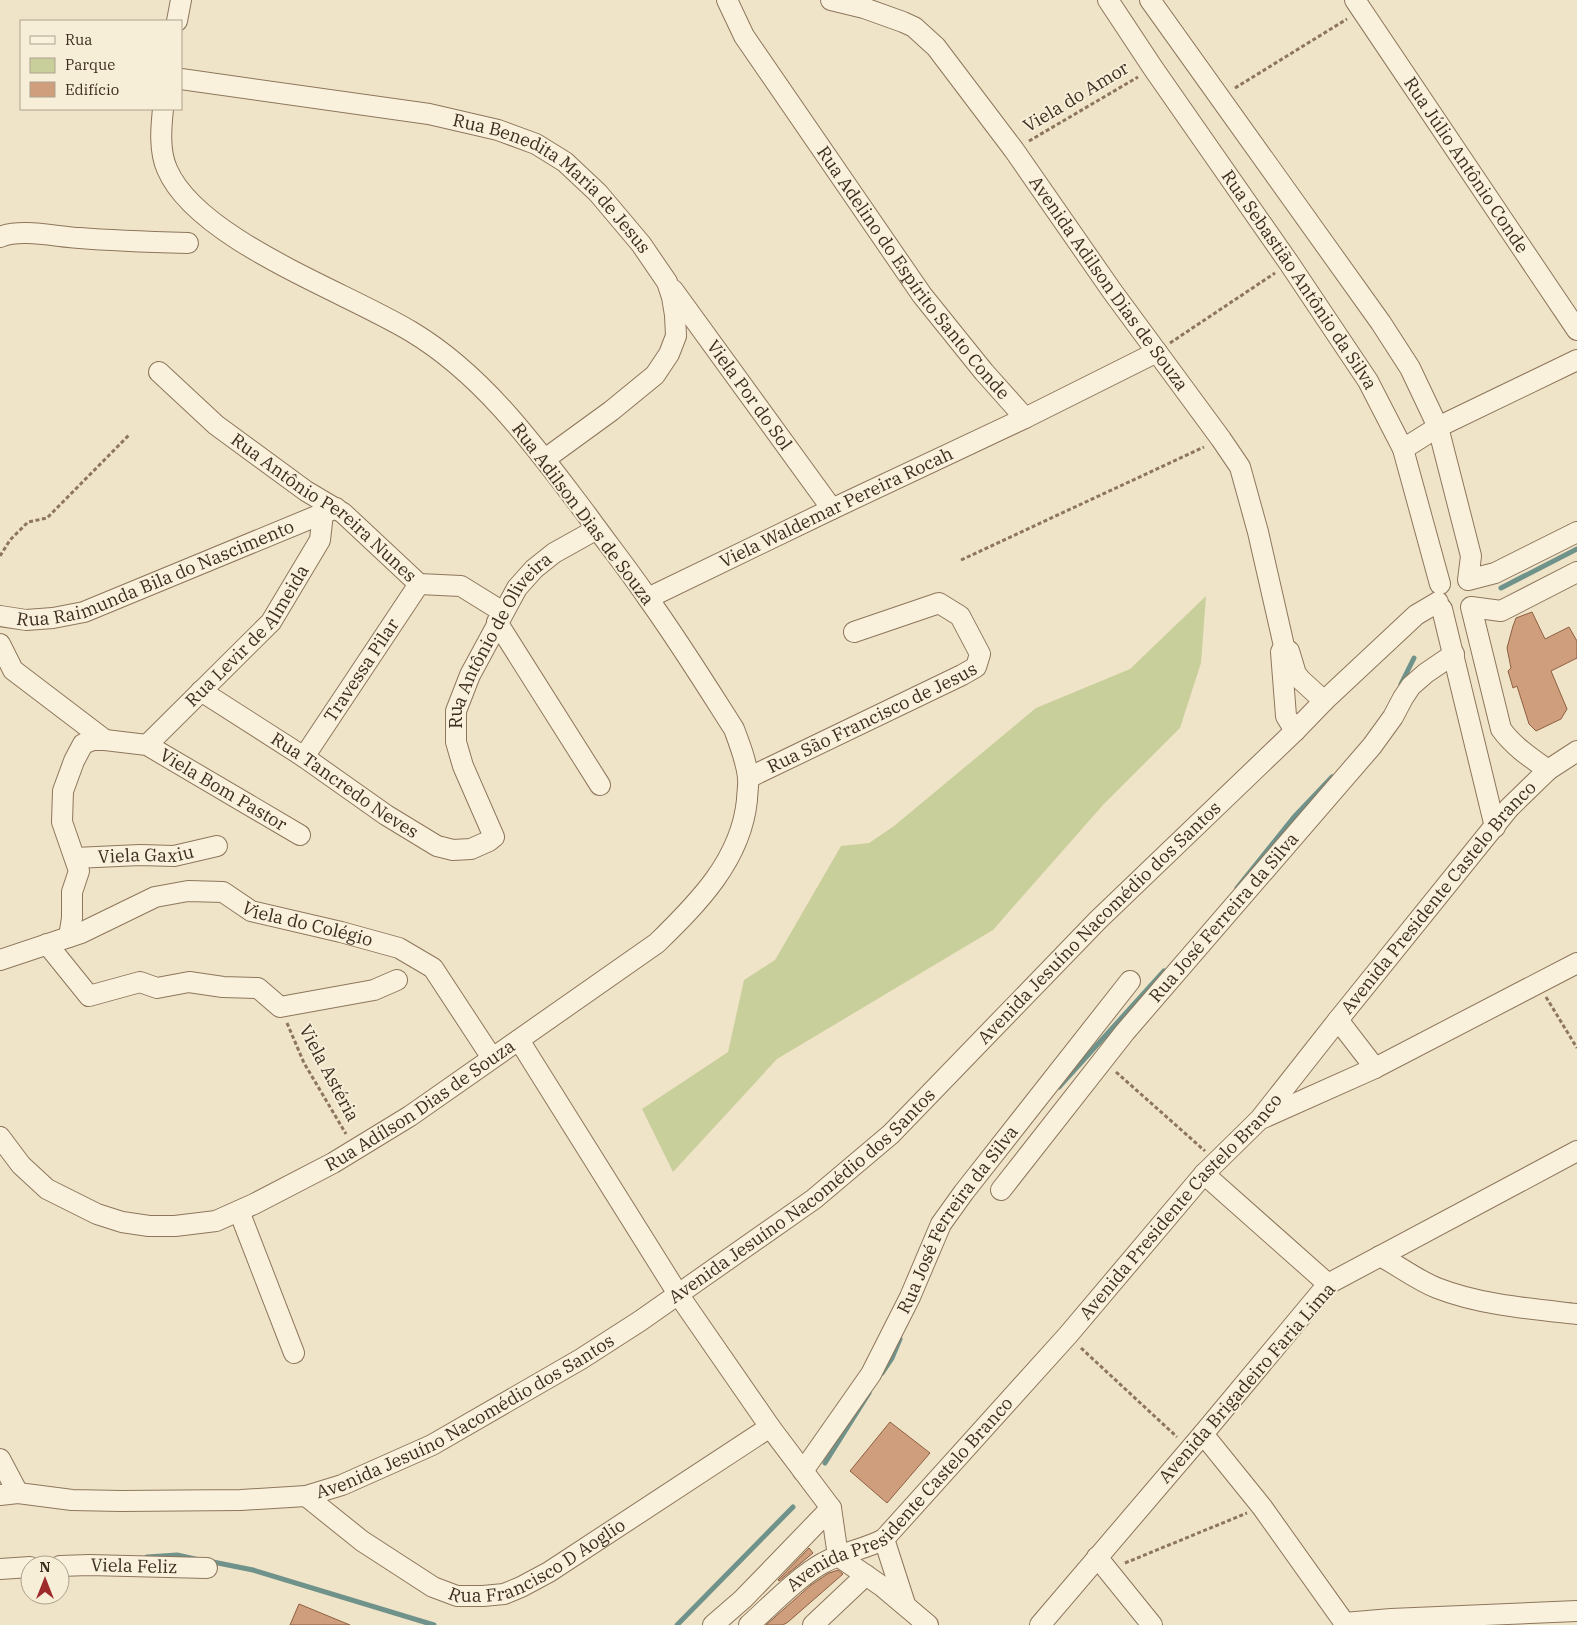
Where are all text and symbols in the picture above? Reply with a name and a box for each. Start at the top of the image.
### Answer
legend [20,20,182,110]
text: Rua [65,30,92,49]
text: Parque [65,55,115,74]
street label: Viela do Amor [1019,56,1133,137]
street label: Rua Júlio Antônio Conde [1399,72,1534,257]
text: Edifício [65,80,119,99]
street label: Rua Benedita Maria de Jesus [451,108,656,258]
street label: Rua Adelino do Espírito Santo Conde [812,141,1015,404]
street label: Rua Sebastião Antônio da Silva [1217,165,1382,393]
street label: Avenida Adilson Dias de Souza [1024,171,1194,395]
street label: Viela Por do Sol [702,335,798,455]
street label: Rua Adilson Dias de Souza [507,418,660,610]
street label: Rua Antônio Pereira Nunes [227,428,422,587]
street label: Viela Waldemar Pereira Rocah [716,442,957,573]
street label: Rua Raimunda Bila do Nascimento [15,515,297,631]
street label: Rua Antônio de Oliveira [444,547,556,729]
street label: Rua Levir de Almeida [180,560,314,711]
street label: Travessa Pilar [318,614,404,726]
street label: Rua São Francisco de Jesus [763,657,981,778]
street label: Rua Tancredo Neves [267,727,423,843]
street label: Viela Bom Pastor [156,743,291,836]
street label: Avenida Presidente Castelo Branco [1336,776,1541,1018]
street label: Avenida Jesuíno Nacomédio dos Santos [972,796,1226,1049]
street label: Rua José Ferreira da Silva [1144,827,1303,1007]
street label: Viela Gaxiu [97,840,196,868]
street label: Viela do Colégio [237,896,376,951]
street label: Viela Astéria [294,1020,365,1125]
street label: Rua Adílson Dias de Souza [321,1034,519,1176]
street label: Avenida Jesuíno Nacomédio dos Santos [664,1083,940,1308]
street label: Avenida Presidente Castelo Branco [1074,1089,1287,1324]
street label: Rua José Ferreira da Silva [891,1121,1023,1318]
street label: Avenida Brigadeiro Faria Lima [1153,1278,1340,1488]
street label: Avenida Jesuíno Nacomédio dos Santos [313,1329,618,1503]
street label: Avenida Presidente Castelo Branco [781,1392,1018,1596]
street label: Rua Francisco D Aoglio [445,1513,630,1608]
street label: Viela Feliz [90,1553,178,1578]
north arrow [20,1555,70,1605]
text: N [39,1558,51,1576]

